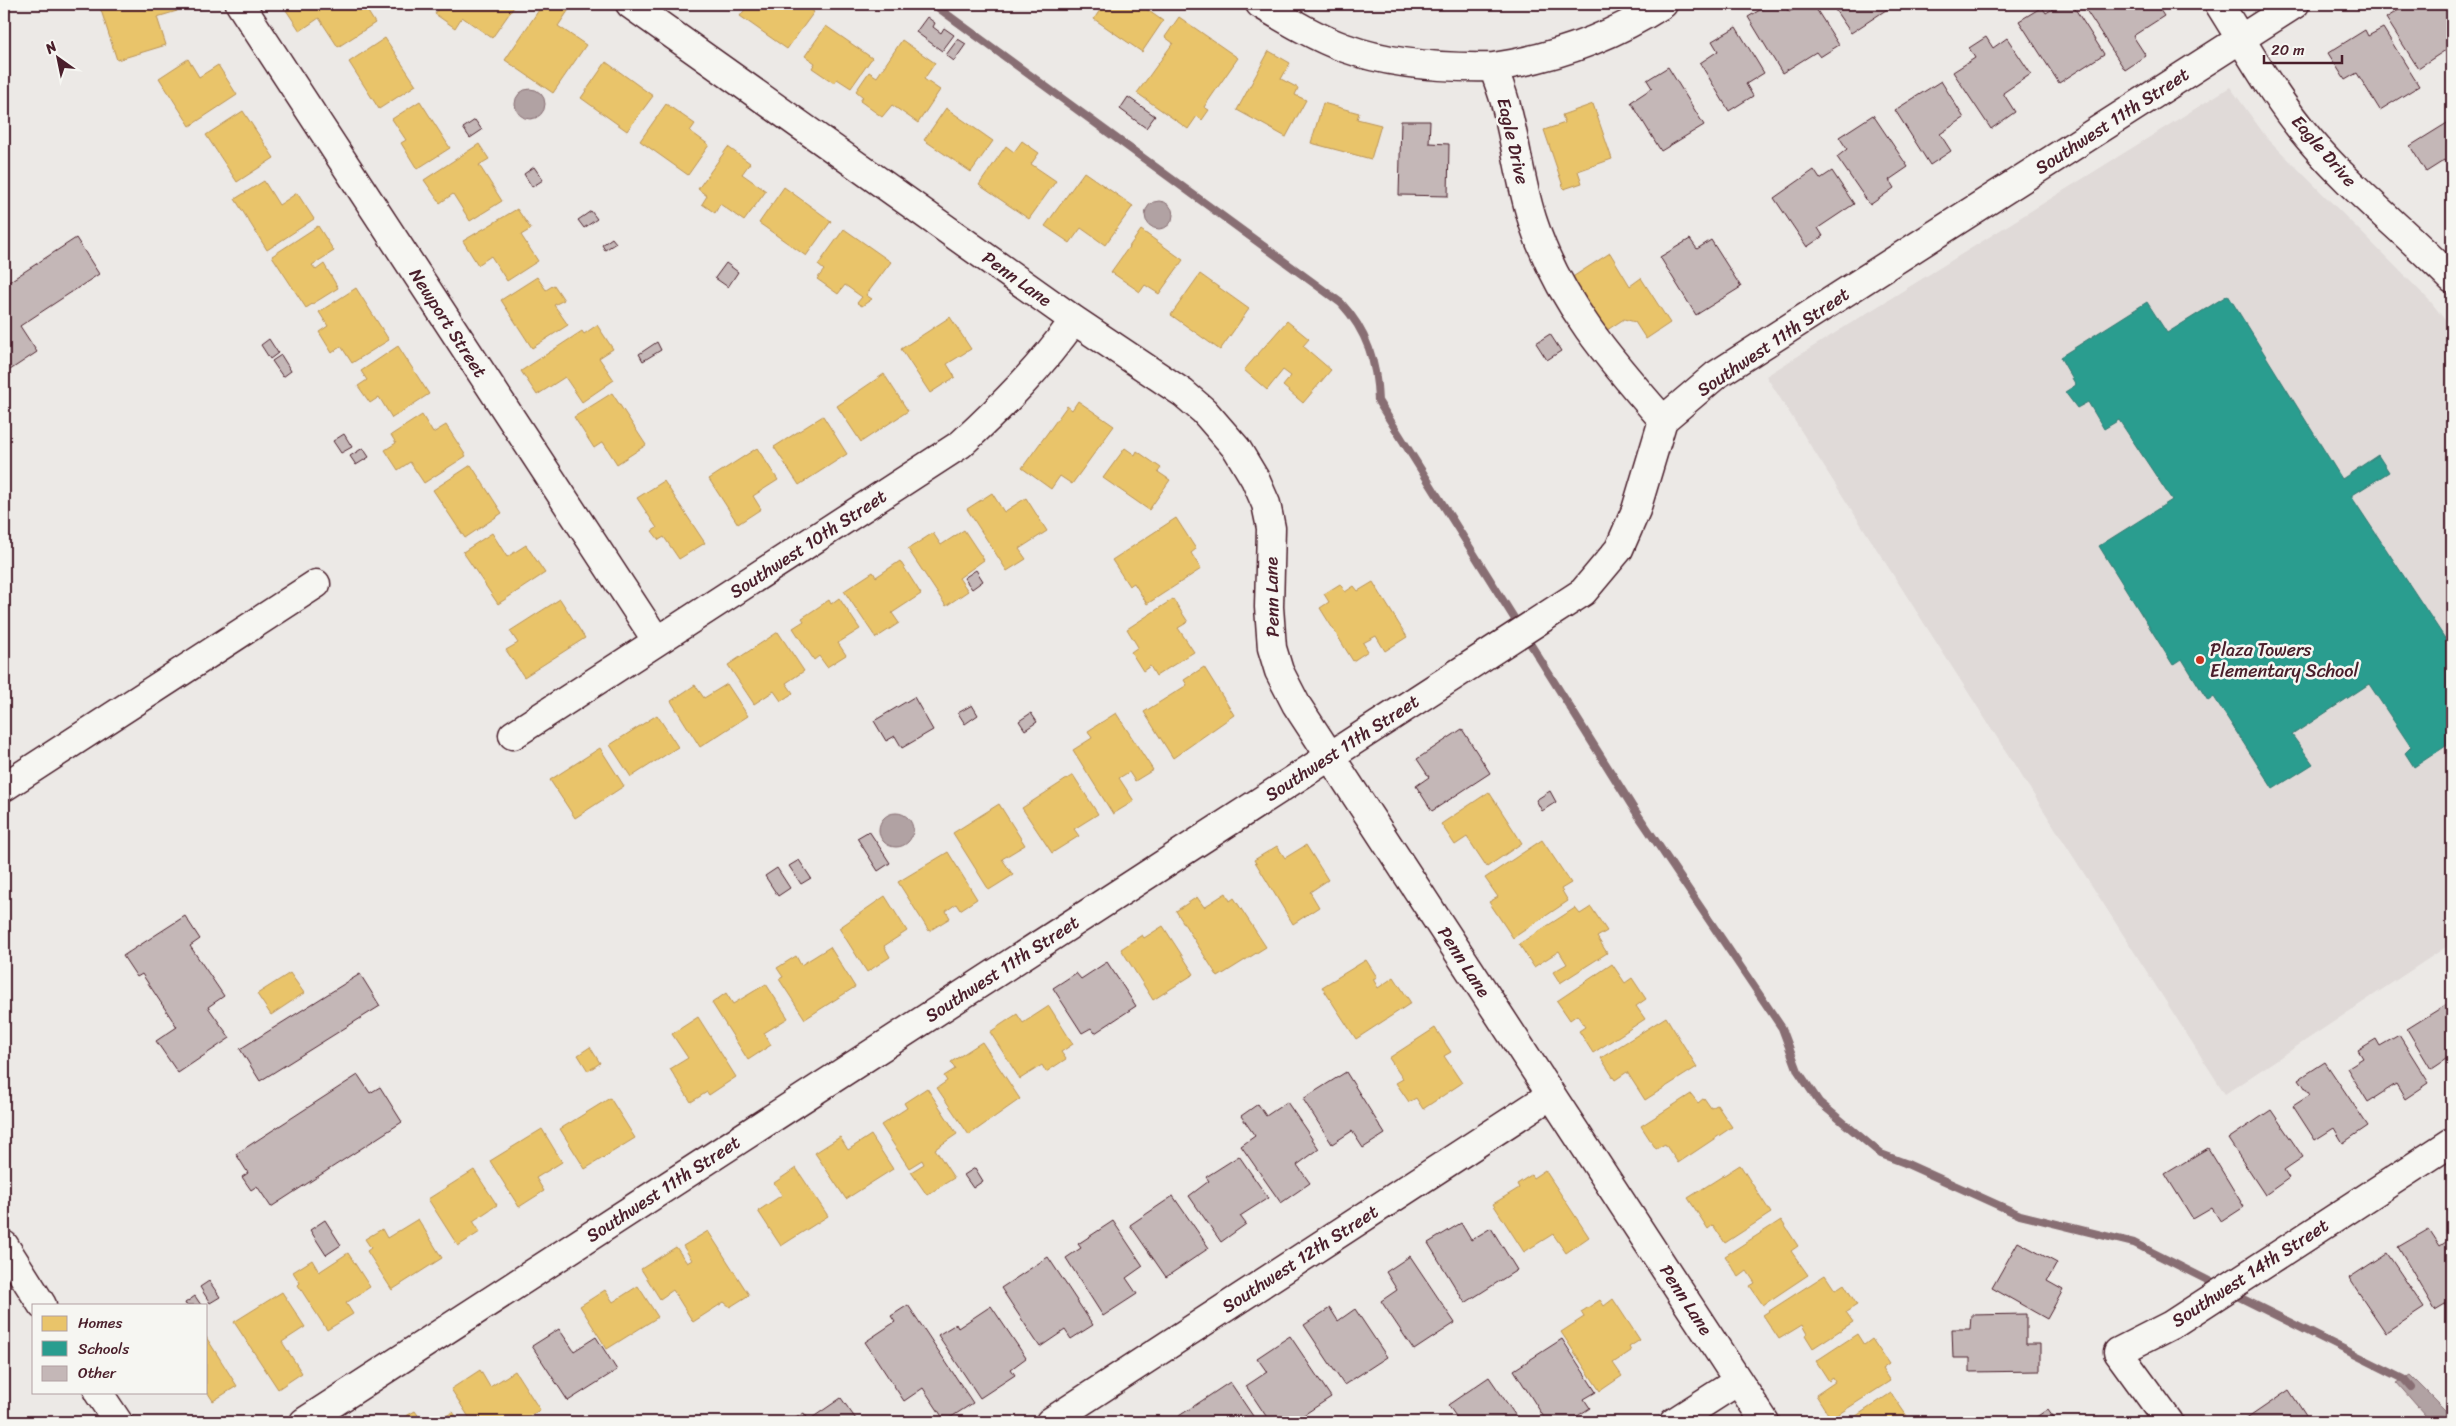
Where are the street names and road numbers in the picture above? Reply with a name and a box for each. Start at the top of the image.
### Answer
street label: Southwest 11th Street [2028,59,2196,183]
street label: Eagle Drive [1488,95,1538,187]
street label: Eagle Drive [2283,107,2365,195]
street label: Penn Lane [975,243,1059,316]
street label: Newport Street [400,262,496,385]
street label: Southwest 11th Street [1690,279,1856,405]
street label: Southwest 10th Street [723,481,893,607]
street label: Penn Lane [1255,556,1289,637]
street label: Southwest 11th Street [1258,686,1426,810]
street label: Southwest 11th Street [918,907,1086,1031]
street label: Penn Lane [1429,920,1499,1005]
street label: Southwest 11th Street [579,1127,747,1251]
street label: Southwest 12th Street [1215,1196,1385,1322]
street label: Southwest 14th Street [2165,1210,2335,1336]
street label: Penn Lane [1651,1258,1721,1343]

